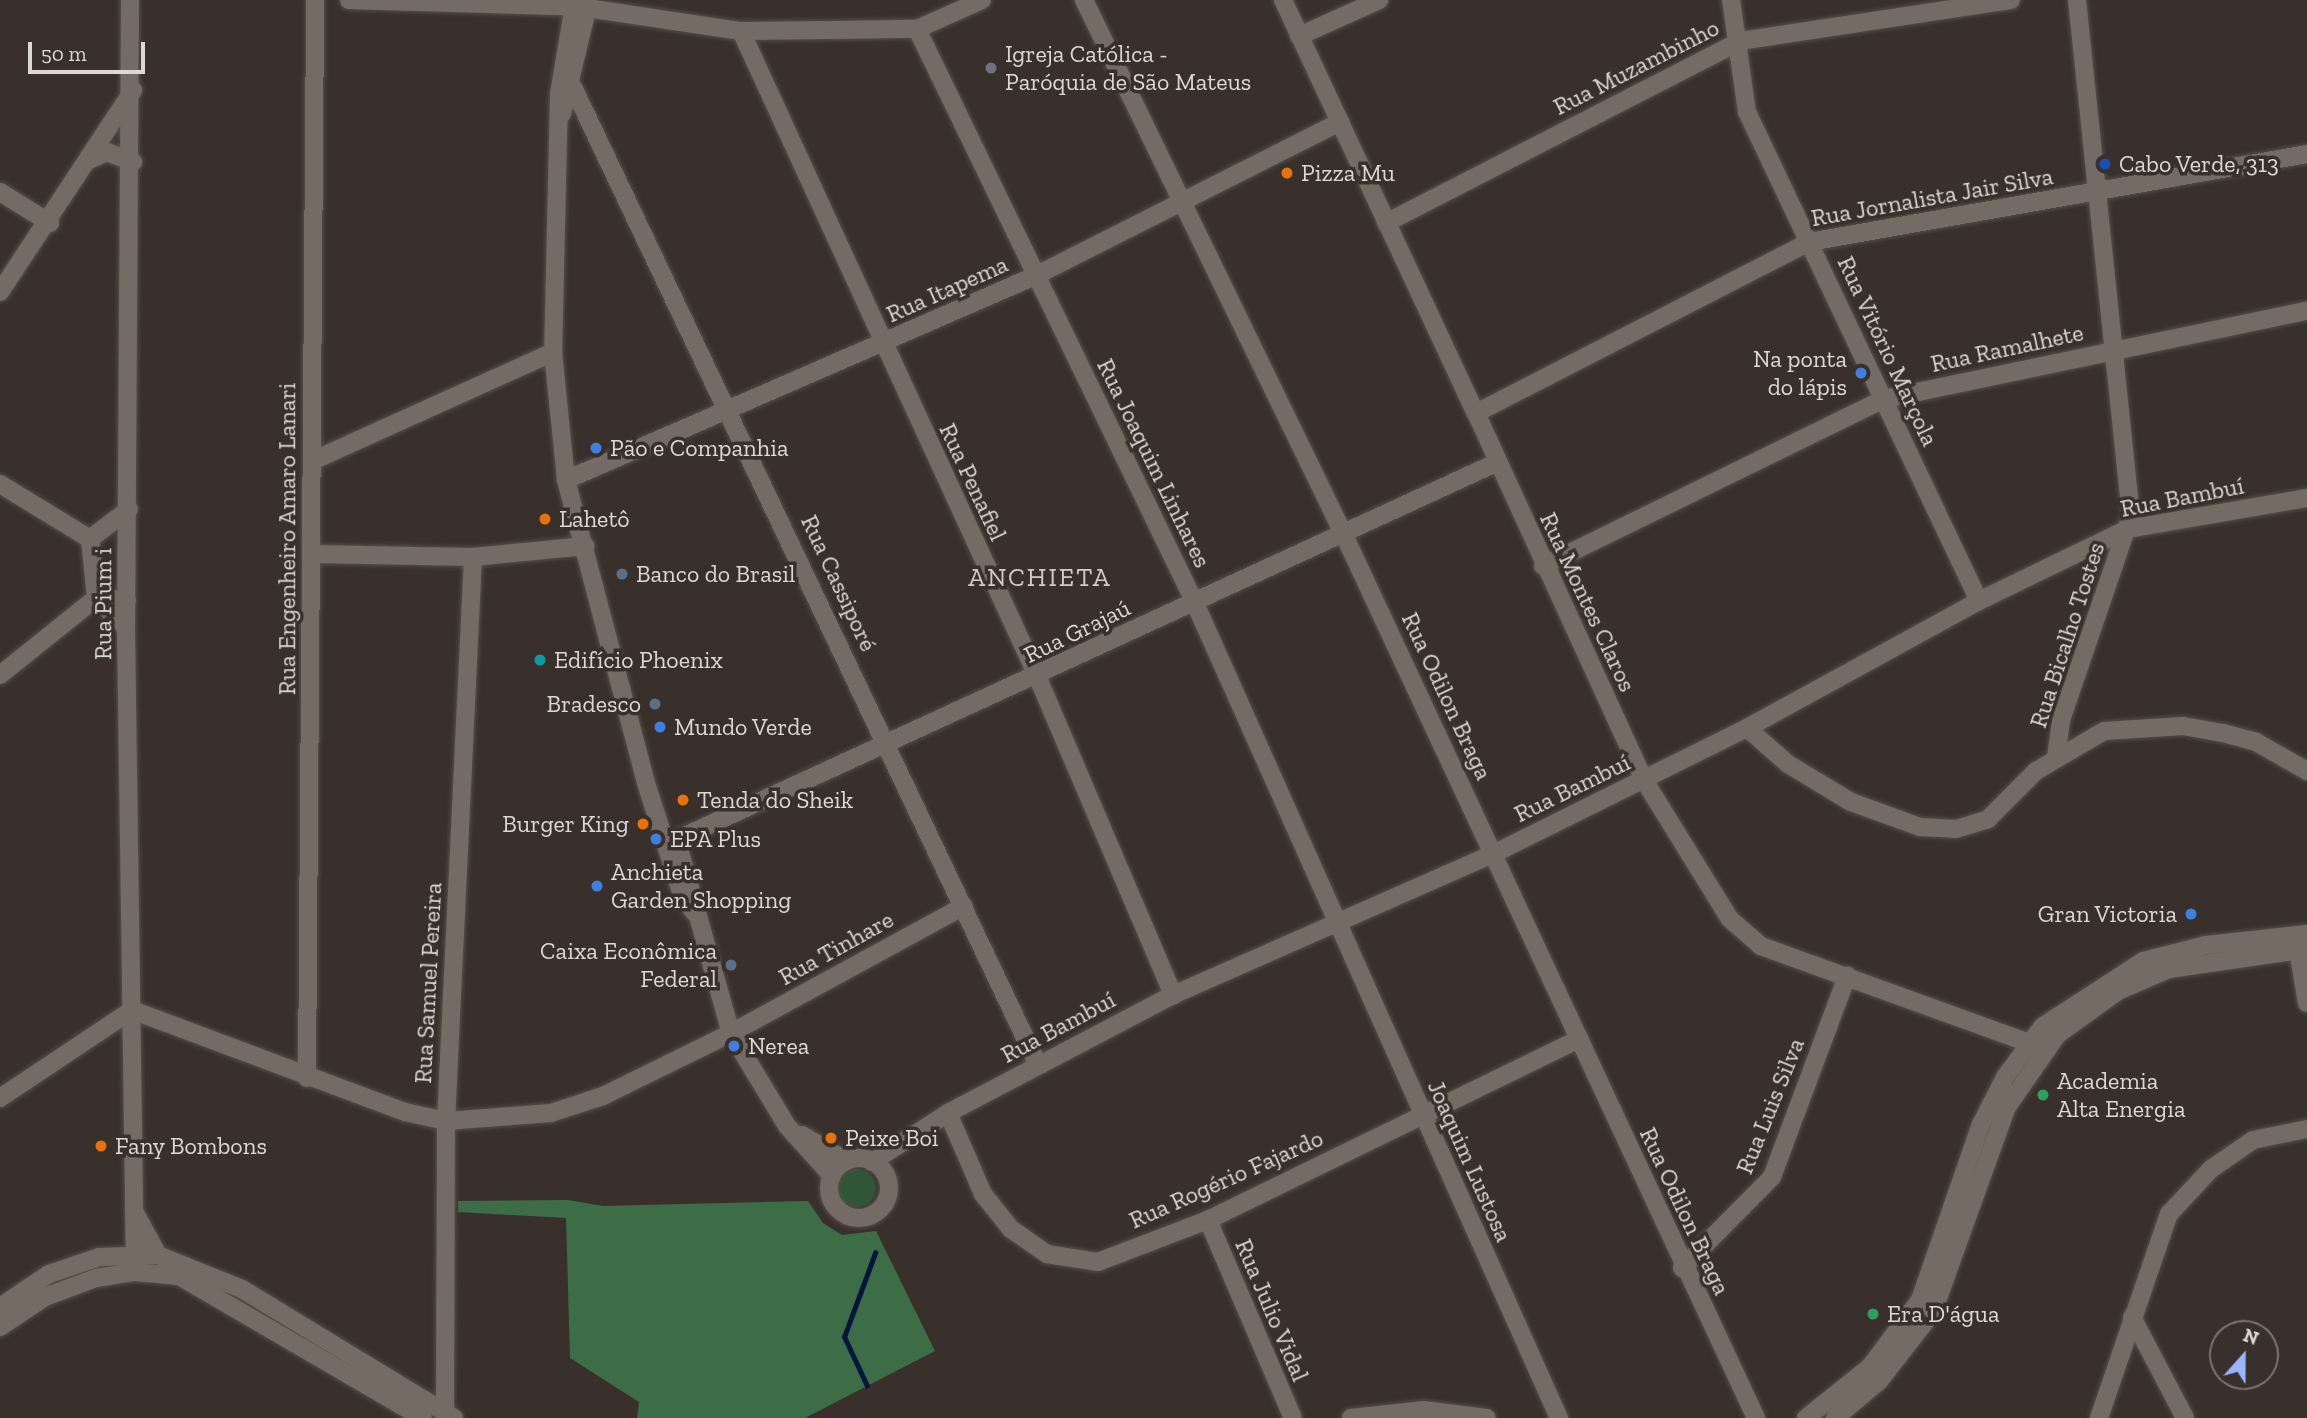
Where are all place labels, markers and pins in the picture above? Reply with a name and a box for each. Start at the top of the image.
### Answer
place label: Igreja Católica - Paróquia de São Mateus [1005,40,1251,96]
marker: Igreja Católica - Paróquia de São Mateus [983,60,999,76]
place label: Cabo Verde, 313 [2119,150,2279,178]
marker: Cabo Verde, 313 [2097,156,2113,172]
place label: Pizza Mu [1301,159,1395,187]
marker: Pizza Mu [1279,165,1295,181]
place label: Na ponta do lápis [1753,345,1847,401]
marker: Na ponta do lápis [1853,365,1869,381]
place label: Pão e Companhia [610,434,789,462]
marker: Pão e Companhia [588,440,604,456]
place label: Lahetô [559,505,630,533]
marker: Lahetô [537,511,553,527]
place label: Banco do Brasil [636,560,795,588]
marker: Banco do Brasil [614,566,630,582]
place label: Edifício Phoenix [554,646,723,674]
marker: Edifício Phoenix [532,652,548,668]
place label: Bradesco [546,690,641,718]
marker: Bradesco [647,696,663,712]
place label: Mundo Verde [674,713,813,741]
marker: Mundo Verde [652,719,668,735]
place label: Tenda do Sheik [697,786,853,814]
marker: Tenda do Sheik [675,792,691,808]
place label: Burger King [502,810,629,838]
marker: Burger King [635,816,651,832]
place label: EPA Plus [670,825,762,853]
marker: EPA Plus [648,831,664,847]
place label: Anchieta Garden Shopping [611,858,791,914]
marker: Anchieta Garden Shopping [589,878,605,894]
place label: Gran Victoria [2037,900,2177,928]
marker: Gran Victoria [2183,906,2199,922]
place label: Caixa Econômica Federal [540,937,717,993]
marker: Caixa Econômica Federal [723,957,739,973]
place label: Nerea [748,1032,809,1060]
marker: Nerea [726,1038,742,1054]
place label: Academia Alta Energia [2057,1067,2186,1123]
marker: Academia Alta Energia [2035,1087,2051,1103]
place label: Peixe Boi [845,1124,938,1152]
marker: Peixe Boi [823,1130,839,1146]
place label: Fany Bombons [115,1132,267,1160]
marker: Fany Bombons [93,1138,109,1154]
place label: Era D'água [1887,1300,2000,1328]
marker: Era D'água [1865,1306,1881,1322]

